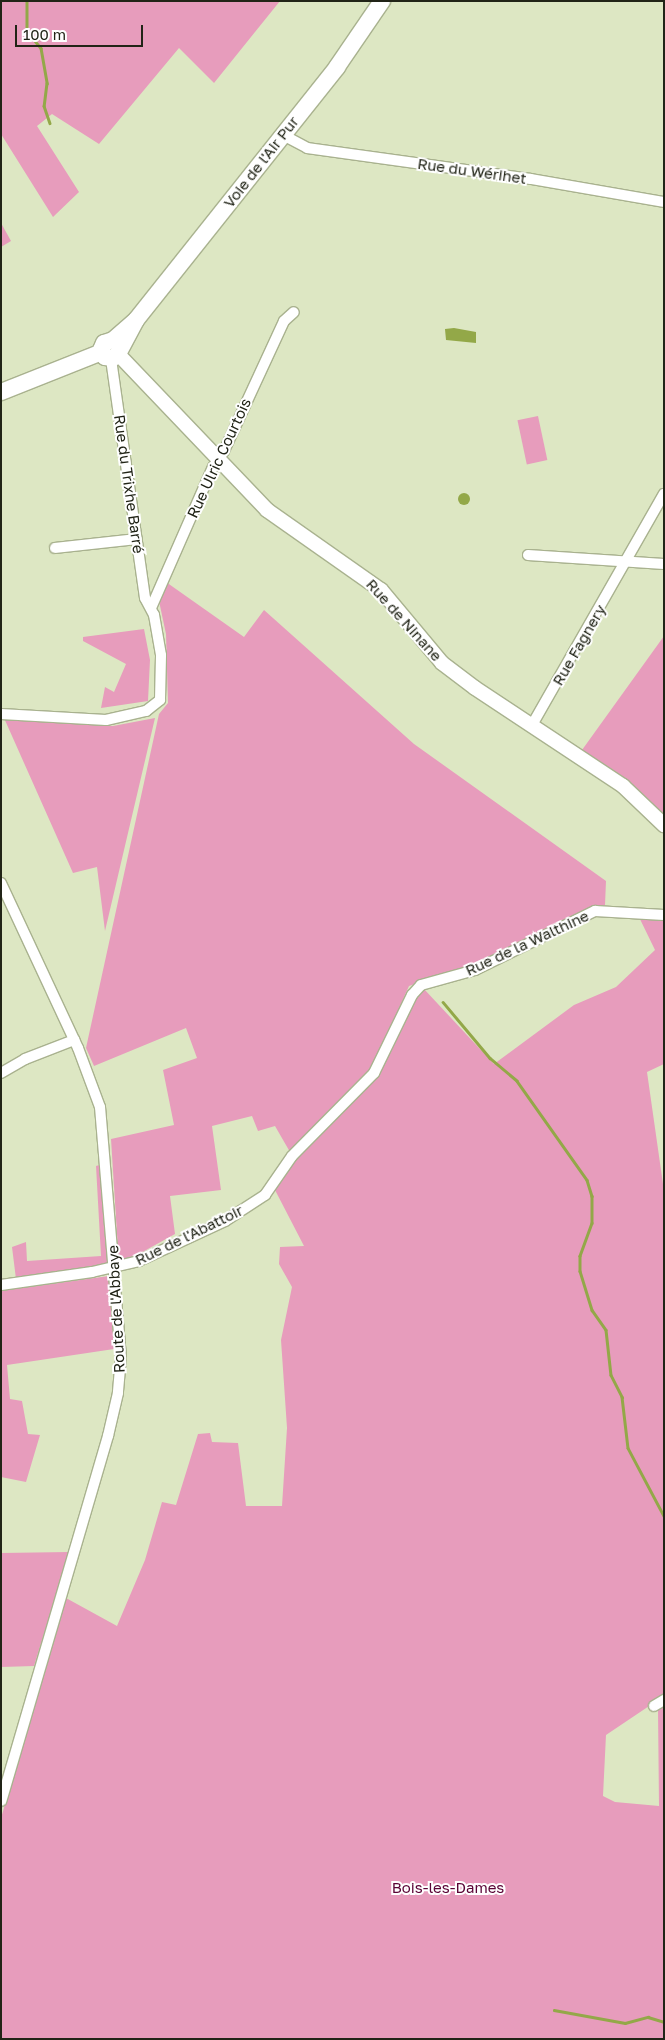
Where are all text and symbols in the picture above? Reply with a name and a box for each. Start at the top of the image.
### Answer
scale bar [18,15,145,47]
text: 100 m [23,25,66,43]
street label: Voie de l'Air Pur [220,113,302,211]
street label: Rue du Wérihet [416,154,528,188]
street label: Rue Ulric Courtois [183,395,255,521]
street label: Rue du Trixhe Barré [110,413,148,555]
street label: Rue de Ninane [362,575,446,665]
street label: Rue Fagnery [549,601,609,689]
street label: Rue de la Walthine [462,907,592,979]
street label: Rue de l'Abattoir [132,1201,246,1269]
street label: Route de l'Abbaye [104,1245,128,1373]
park label: Bois-les-Dames [392,1879,504,1897]

